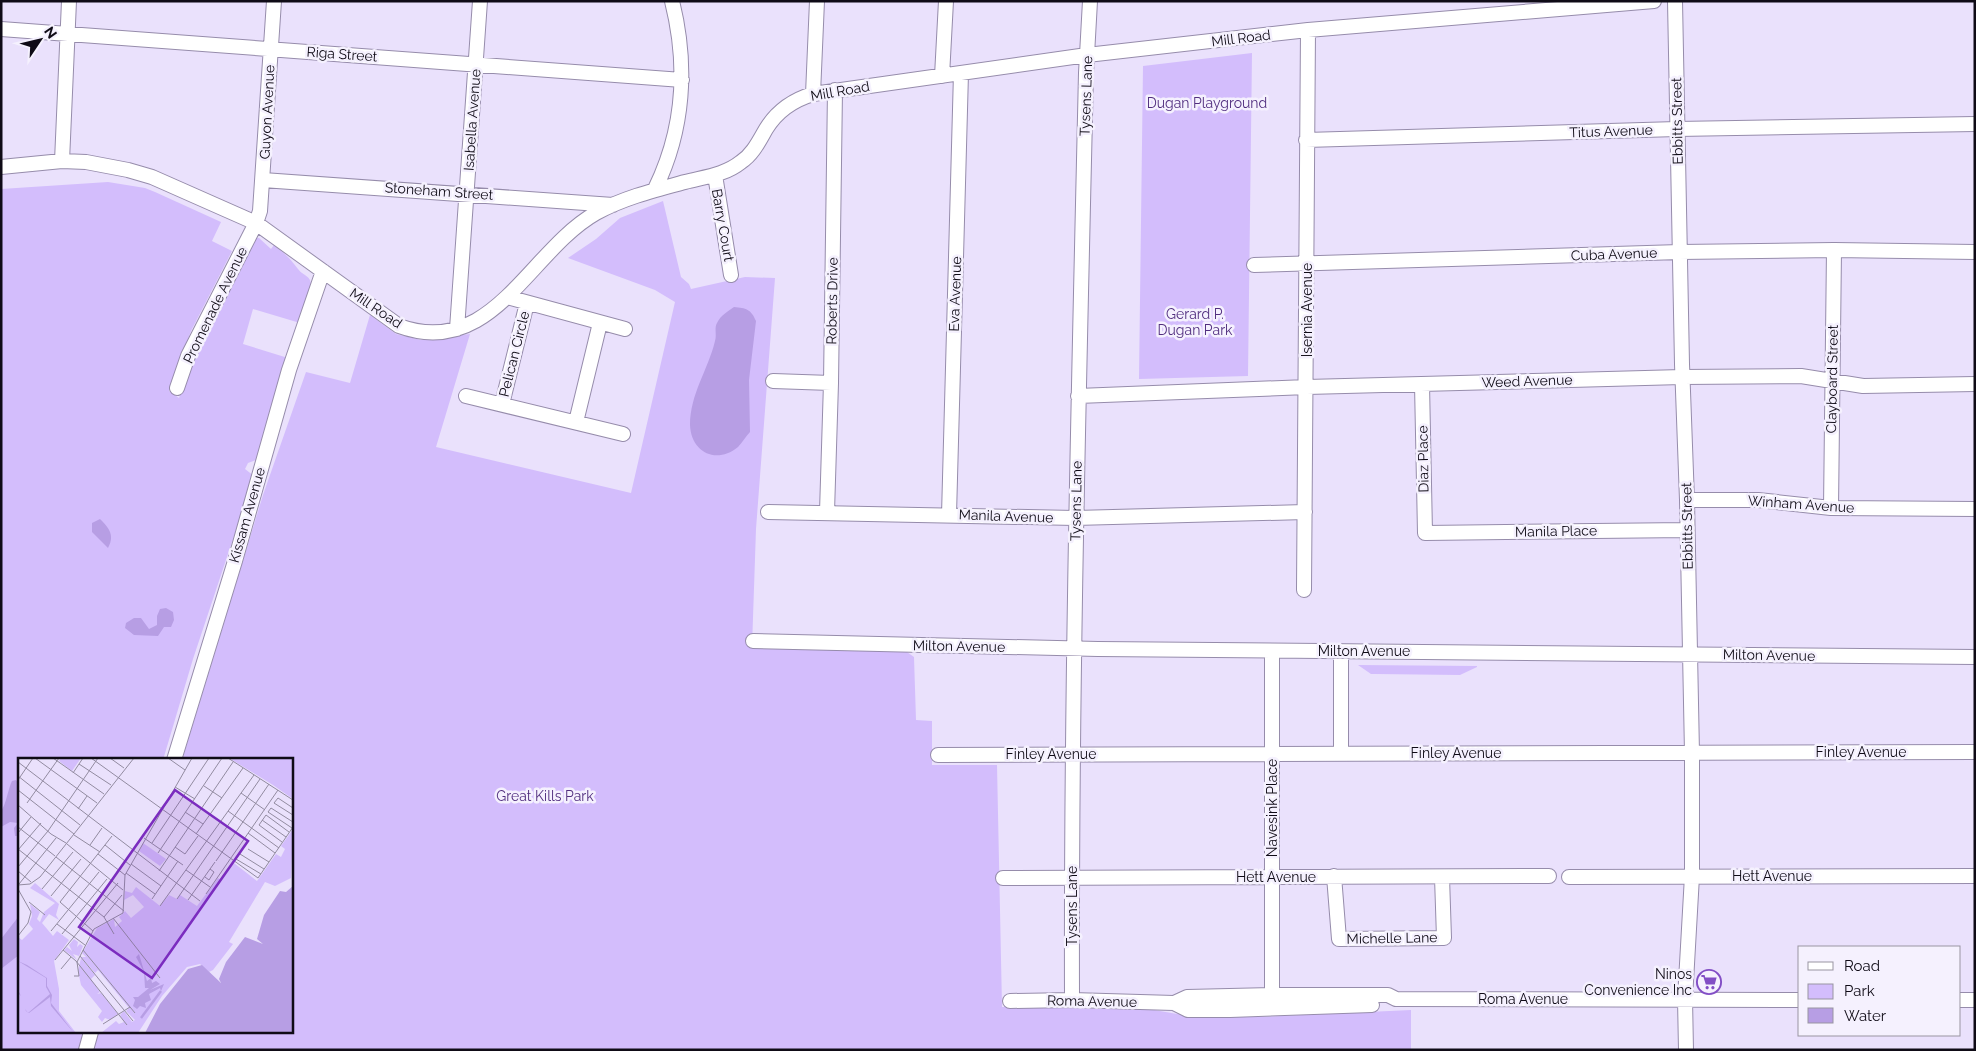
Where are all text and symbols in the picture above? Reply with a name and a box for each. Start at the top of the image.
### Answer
north arrow [15,15,65,65]
text: N [41,24,60,42]
street label: Mill Road [1210,26,1272,50]
street label: Riga Street [306,44,378,64]
street label: Tysens Lane [1077,56,1095,136]
street label: Guyon Avenue [257,64,277,160]
street label: Isabella Avenue [460,68,484,172]
street label: Ebbitts Street [1668,77,1686,165]
street label: Mill Road [809,78,871,104]
park label: Dugan Playground [1147,95,1267,111]
street label: Titus Avenue [1569,122,1653,140]
street label: Stoneham Street [384,179,494,203]
street label: Barry Court [709,187,737,263]
street label: Promenade Avenue [180,244,250,366]
street label: Cuba Avenue [1571,244,1657,264]
street label: Eva Avenue [946,256,964,332]
street label: Roberts Drive [823,257,841,345]
street label: Isernia Avenue [1299,263,1315,357]
street label: Mill Road [347,285,405,331]
park label: Gerard P. Dugan Park [1158,306,1233,338]
street label: Pelican Circle [496,309,532,399]
street label: Clayboard Street [1823,324,1841,434]
street label: Weed Avenue [1481,371,1573,391]
street label: Diaz Place [1414,425,1432,493]
street label: Tysens Lane [1067,461,1085,541]
street label: Kissam Avenue [226,466,268,564]
street label: Ebbitts Street [1678,482,1696,570]
street label: Winham Avenue [1747,492,1855,516]
street label: Manila Avenue [958,506,1054,526]
street label: Manila Place [1515,522,1597,540]
street label: Milton Avenue [913,637,1005,655]
street label: Milton Avenue [1318,643,1410,659]
street label: Milton Avenue [1723,646,1815,664]
street label: Finley Avenue [1816,744,1906,760]
street label: Finley Avenue [1411,745,1501,761]
street label: Finley Avenue [1006,746,1096,762]
inset map [18,758,292,1034]
street label: Navesink Place [1264,759,1280,857]
park label: Great Kills Park [496,788,594,804]
street label: Tysens Lane [1064,866,1080,946]
street label: Hett Avenue [1732,868,1812,884]
street label: Hett Avenue [1236,869,1316,885]
street label: Michelle Lane [1346,929,1438,947]
legend [1798,946,1961,1036]
text: Road [1844,957,1880,975]
place label: Ninos Convenience Inc [1584,966,1692,998]
supermarket icon: Ninos Convenience Inc [1696,969,1722,995]
text: Park [1844,982,1875,1000]
street label: Roma Avenue [1478,991,1568,1007]
street label: Roma Avenue [1047,992,1137,1010]
text: Water [1844,1007,1887,1025]

